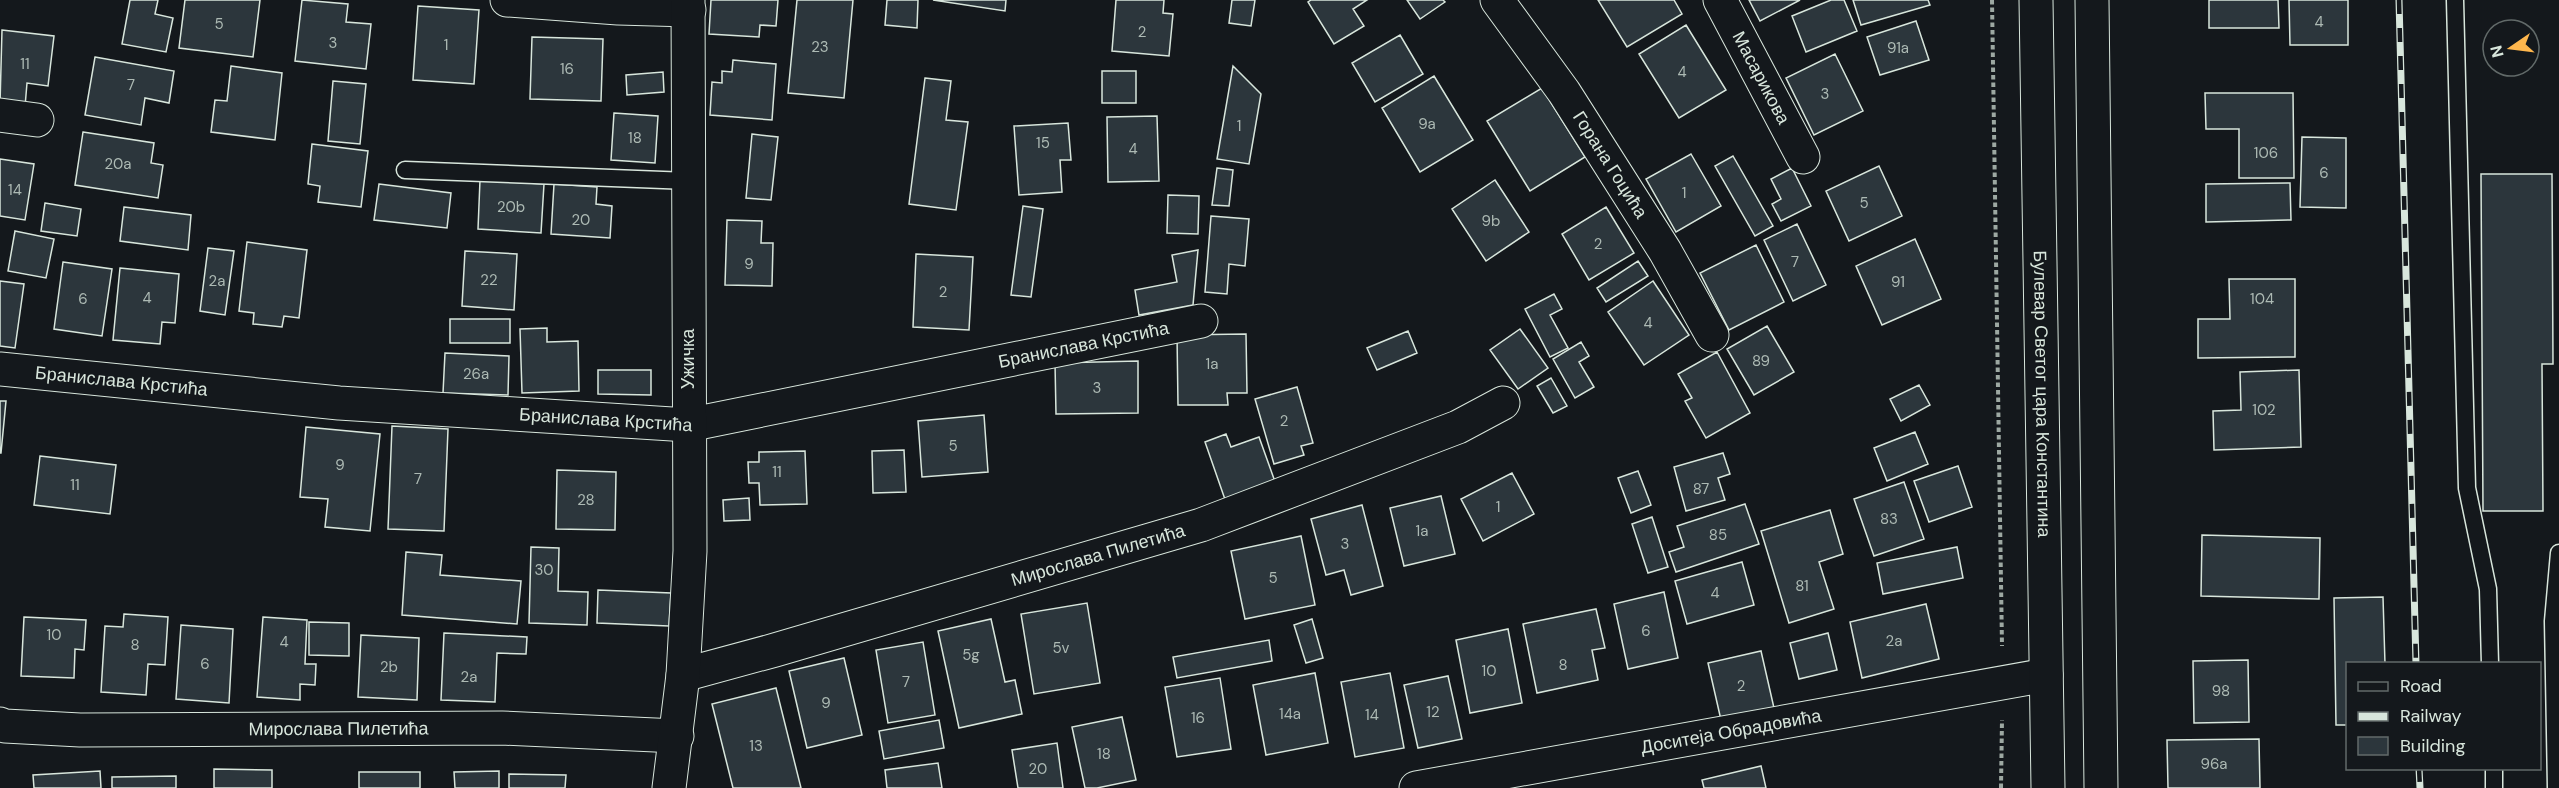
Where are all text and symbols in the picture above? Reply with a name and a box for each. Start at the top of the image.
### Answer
house number: 4 [2314,12,2324,32]
house number: 5 [214,14,224,34]
north arrow [2481,18,2541,78]
house number: 2 [1138,22,1146,42]
street label: Масарикова [1727,27,1796,129]
house number: 3 [329,33,337,53]
house number: 1 [444,35,448,55]
house number: 23 [811,37,829,57]
house number: 91a [1887,38,1909,58]
text: N [2485,43,2509,60]
house number: 11 [20,54,30,74]
house number: 16 [560,59,574,79]
house number: 4 [1677,62,1687,82]
house number: 7 [127,75,135,95]
house number: 3 [1821,84,1829,104]
street label: Горана Гоцића [1567,107,1654,224]
house number: 9a [1418,114,1436,134]
house number: 1 [1237,116,1241,136]
house number: 18 [628,128,642,148]
house number: 15 [1036,133,1050,153]
house number: 4 [1128,139,1138,159]
house number: 106 [2254,143,2278,163]
house number: 20a [105,154,131,174]
house number: 6 [2319,163,2329,183]
house number: 14 [8,180,22,200]
house number: 1 [1682,183,1686,203]
house number: 5 [1859,193,1869,213]
house number: 20b [497,197,525,217]
house number: 20 [572,210,590,230]
house number: 9b [1482,211,1500,231]
house number: 2 [1594,234,1602,254]
street label: Булевар Светог цара Константина [2028,250,2056,539]
house number: 7 [1791,252,1799,272]
house number: 9 [744,254,754,274]
house number: 22 [480,270,498,290]
house number: 2a [209,271,225,291]
house number: 91 [1891,272,1905,292]
house number: 2 [939,282,947,302]
house number: 4 [142,288,152,308]
house number: 6 [78,289,88,309]
house number: 104 [2250,289,2274,309]
house number: 4 [1643,313,1653,333]
street label: Бранислава Крстића [996,316,1172,374]
street label: Ужичка [676,328,700,389]
house number: 89 [1752,351,1770,371]
house number: 1a [1206,354,1218,374]
street label: Бранислава Крстића [34,361,210,402]
house number: 26a [463,364,489,384]
house number: 3 [1093,378,1101,398]
house number: 102 [2252,400,2276,420]
street label: Бранислава Крстића [518,402,694,437]
house number: 2 [1280,411,1288,431]
house number: 5 [948,436,958,456]
house number: 9 [335,455,345,475]
house number: 11 [772,462,782,482]
house number: 7 [414,469,422,489]
house number: 11 [70,475,80,495]
house number: 87 [1693,479,1709,499]
house number: 28 [577,490,595,510]
house number: 1 [1496,497,1500,517]
house number: 83 [1880,509,1898,529]
street label: Мирослава Пилетића [1008,518,1189,592]
house number: 1a [1416,521,1428,541]
house number: 85 [1709,525,1727,545]
house number: 3 [1341,534,1349,554]
house number: 30 [534,560,554,580]
house number: 5 [1268,568,1278,588]
house number: 81 [1795,576,1809,596]
house number: 4 [1710,583,1720,603]
house number: 6 [1641,621,1651,641]
house number: 10 [47,625,61,645]
house number: 2a [1886,631,1902,651]
house number: 4 [279,632,289,652]
house number: 8 [130,635,140,655]
house number: 5v [1052,638,1070,658]
house number: 5g [962,645,980,665]
house number: 6 [200,654,210,674]
house number: 8 [1558,655,1568,675]
house number: 2b [380,657,398,677]
house number: 10 [1482,661,1496,681]
legend [2346,662,2541,770]
house number: 2a [461,667,477,687]
house number: 7 [902,672,910,692]
text: Road [2400,674,2442,698]
house number: 2 [1737,676,1745,696]
house number: 98 [2212,681,2230,701]
house number: 9 [821,693,831,713]
house number: 12 [1426,702,1440,722]
street label: Доситеја Обрадовића [1639,703,1824,759]
house number: 14a [1279,704,1301,724]
text: Railway [2400,704,2462,728]
house number: 14 [1365,705,1379,725]
house number: 16 [1191,708,1205,728]
street label: Мирослава Пилетића [248,716,430,741]
text: Building [2400,734,2465,758]
house number: 13 [749,736,763,756]
house number: 18 [1097,744,1111,764]
house number: 96a [2200,754,2228,774]
house number: 20 [1029,759,1047,779]

